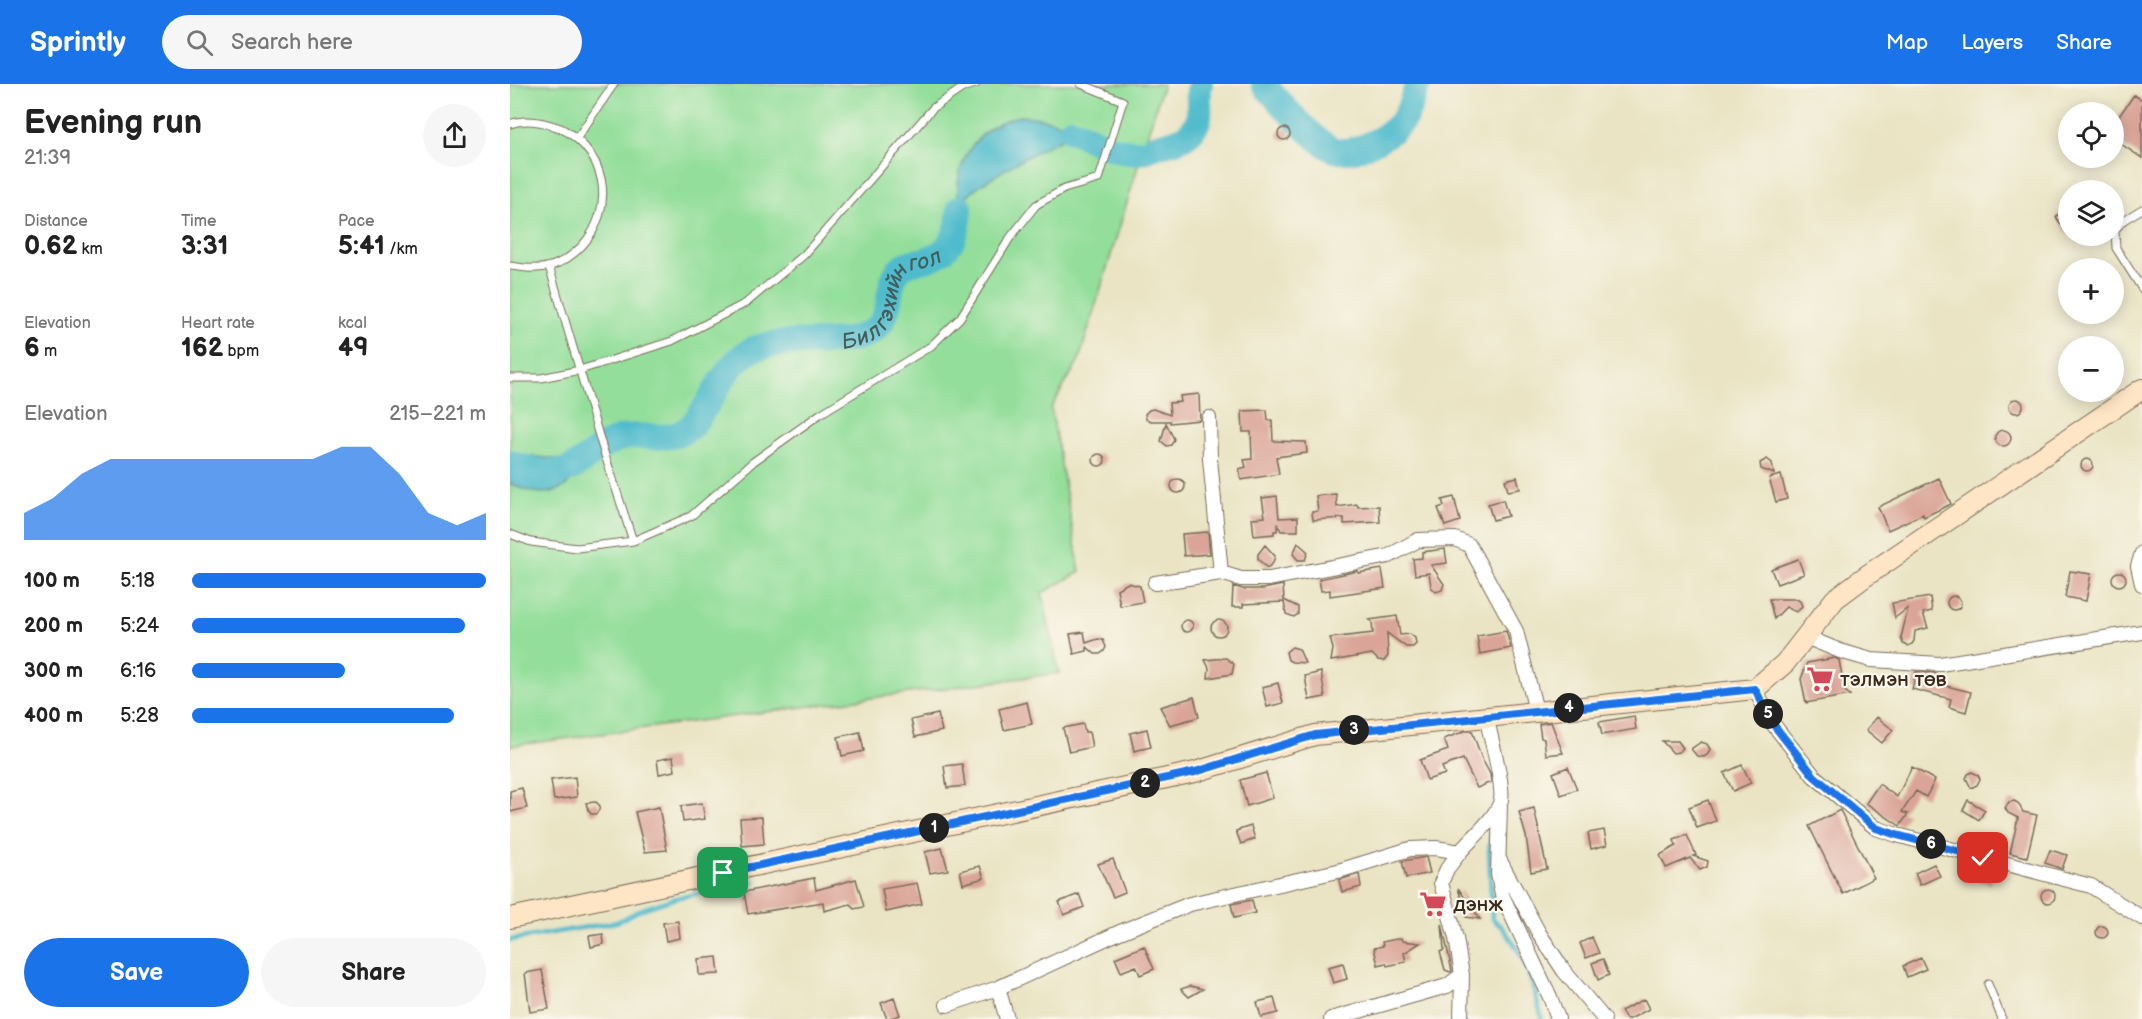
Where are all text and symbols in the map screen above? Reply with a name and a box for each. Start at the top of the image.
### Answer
search box [162,15,582,69]
text: Sprintly [30,26,126,59]
icon: search [183,26,216,59]
text: Search here [231,29,353,56]
text: Map [1886,30,1928,55]
text: Layers [1961,30,2023,55]
text: Share [2056,30,2112,55]
map controls [2058,102,2124,402]
button: locate [2058,102,2124,168]
text: Evening run [24,103,202,143]
button: share [423,104,486,167]
text: 21:39 [24,146,71,170]
button: layers [2058,180,2124,246]
text: Distance [24,212,88,231]
text: Time [181,212,216,231]
text: Pace [338,212,374,231]
text: 0.62 [24,231,77,262]
text: 3:31 [181,231,229,262]
text: 5:41 [338,231,385,262]
text: km [77,240,103,259]
text: /km [385,240,418,259]
water label: Билгэхийн гол [839,243,947,356]
button: + [2058,258,2124,324]
text: Elevation [24,314,91,333]
text: Heart rate [181,314,255,333]
text: kcal [338,314,367,333]
text: 6 [24,333,40,364]
text: 162 [181,333,223,364]
text: 49 [338,333,369,364]
button: − [2058,336,2124,402]
text: m [40,342,57,361]
text: bpm [223,342,259,361]
text: Elevation [24,402,107,426]
text: 215–221 m [389,402,486,426]
text: 100 m [24,569,80,593]
text: 5:18 [120,569,155,593]
text: 200 m [24,614,83,638]
text: 5:24 [120,614,159,638]
text: 300 m [24,659,83,683]
text: 6:16 [120,659,156,683]
supermarket icon: тэлмэн төв [1805,664,1835,694]
place label: тэлмэн төв [1840,667,1947,692]
pin: 4 [1554,693,1584,723]
text: 4 [1564,698,1574,717]
pin: 5 [1753,699,1783,729]
text: 400 m [24,704,83,728]
text: 5:28 [120,704,159,728]
text: 5 [1763,704,1773,723]
pin: 3 [1339,715,1369,745]
text: 3 [1349,720,1359,739]
pin: 2 [1130,768,1160,798]
text: 2 [1140,773,1150,792]
pin: 1 [919,813,949,843]
text: 1 [931,818,937,837]
pin: 6 [1916,829,1946,859]
pin [1957,832,2008,883]
text: 6 [1926,834,1936,853]
icon: check [1966,841,1999,874]
pin [697,847,748,898]
icon: arrive [706,856,739,889]
supermarket icon: дэнж [1418,889,1448,919]
place label: дэнж [1453,892,1503,917]
button: Save [24,938,249,1007]
button: Share [261,938,486,1007]

